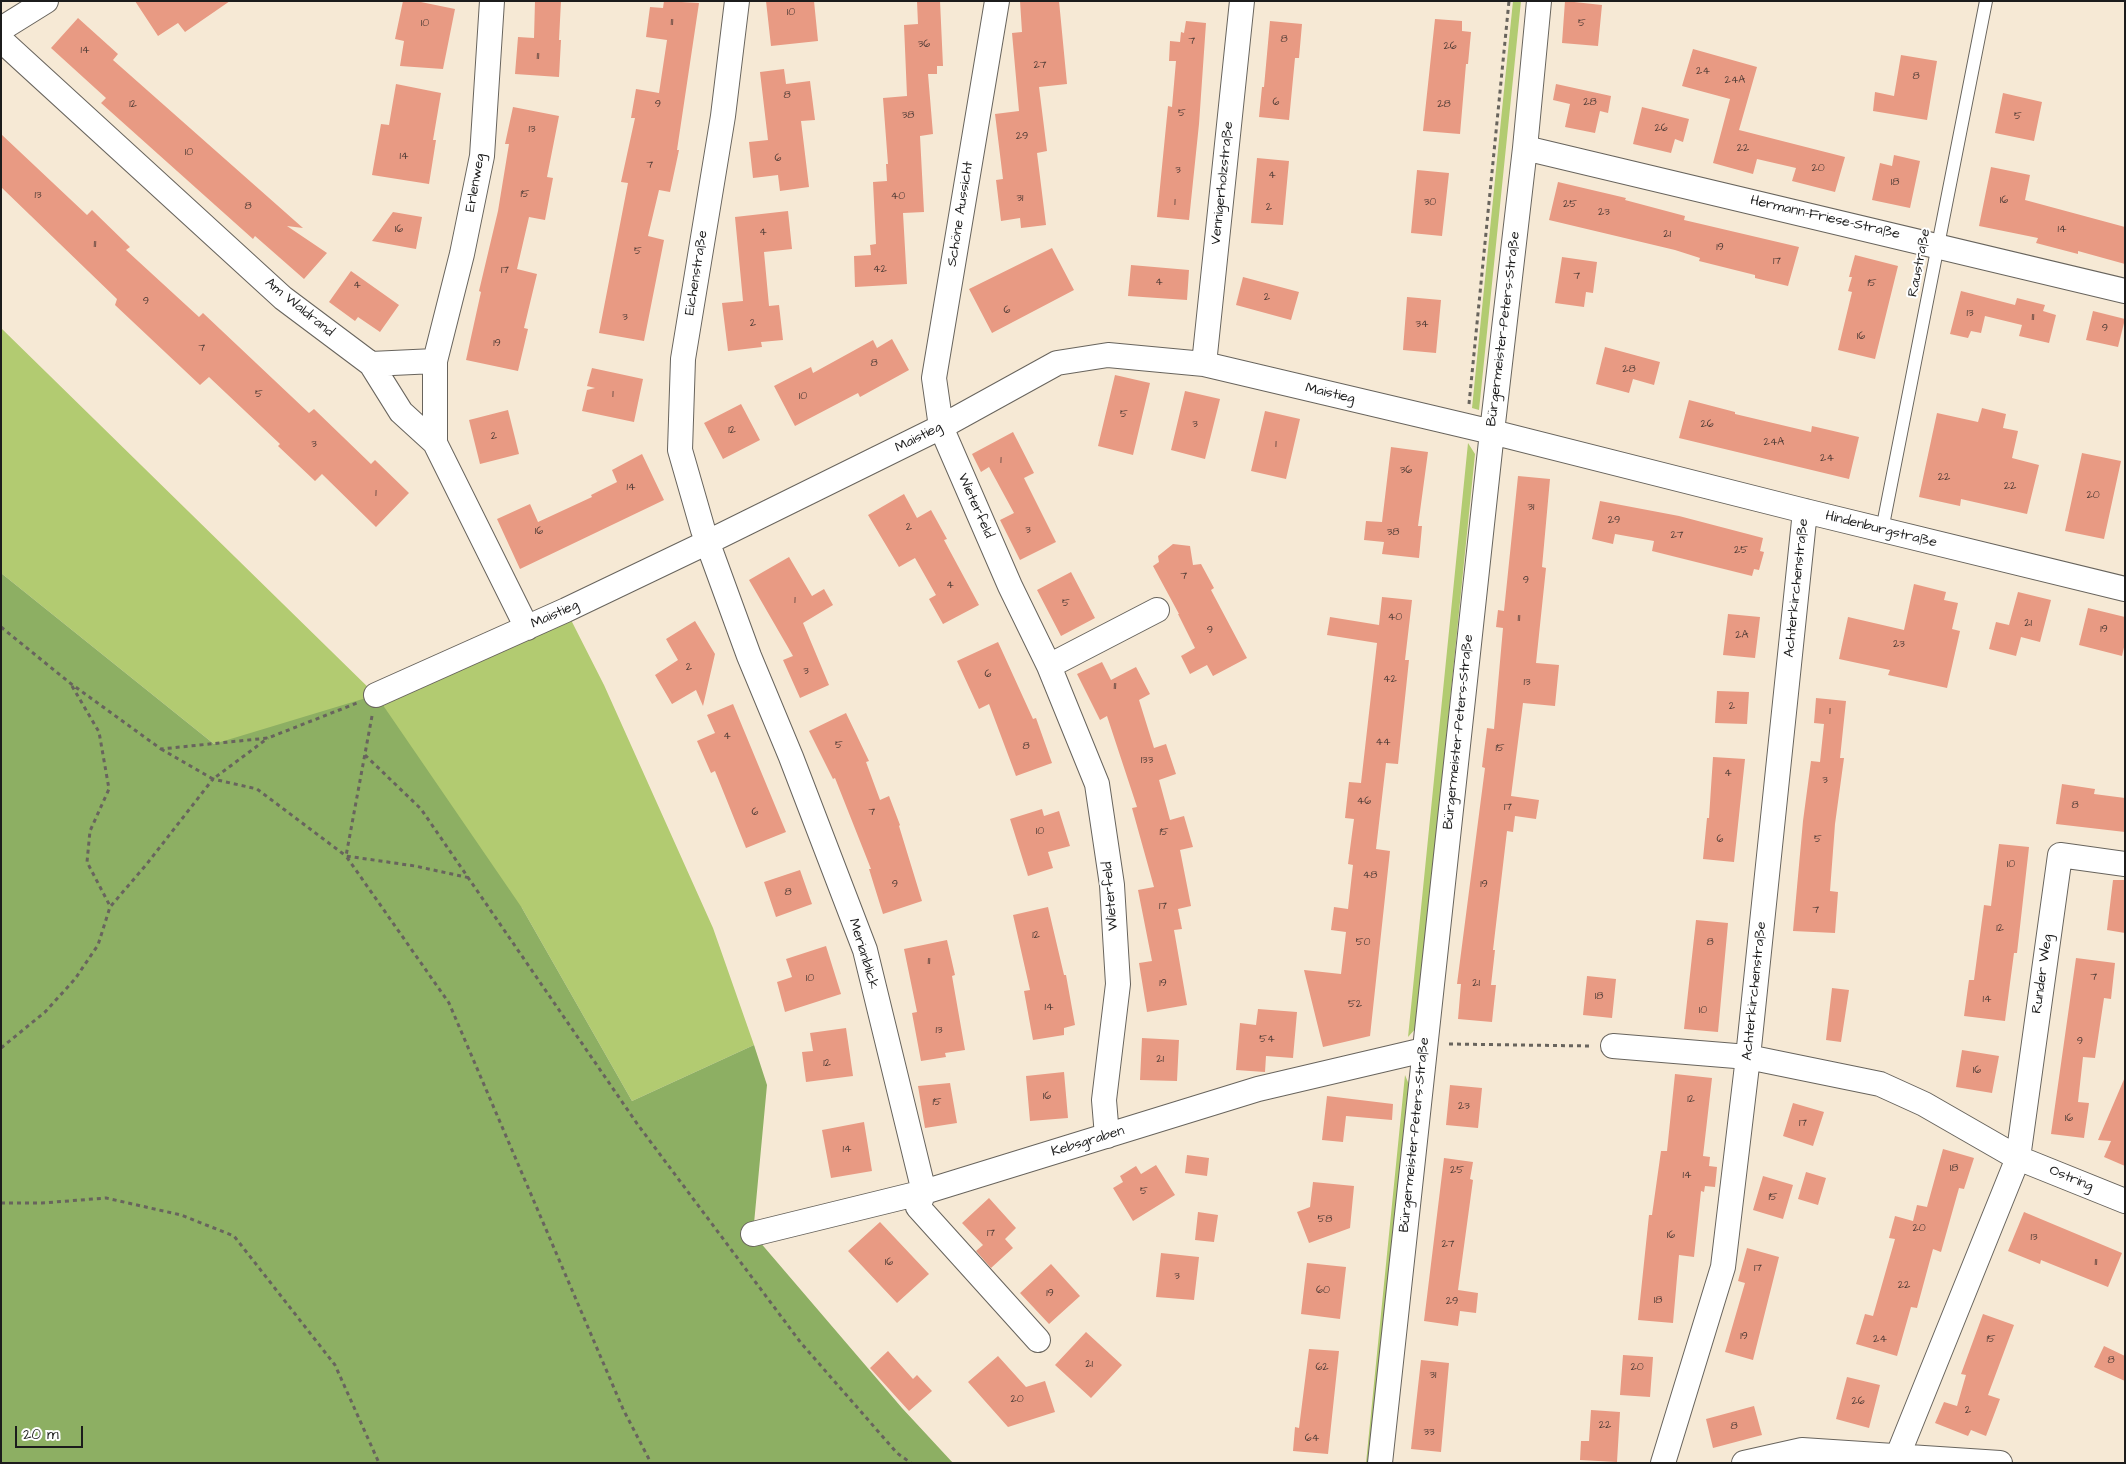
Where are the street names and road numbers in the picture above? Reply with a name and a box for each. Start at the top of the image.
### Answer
street label: Vennigerholzstraße [1208,120,1238,246]
street label: Erlenweg [463,153,489,213]
street label: Schöne Aussicht [944,160,978,268]
street label: Hermann-Friese-Straße [1748,193,1902,243]
street label: Raustraße [1905,227,1935,299]
street label: Eichenstraße [682,229,712,317]
street label: Bürgermeister-Peters-Straße [1484,231,1524,427]
street label: Am Waldrand [261,275,337,341]
street label: Maistieg [1304,380,1356,408]
street label: Maistieg [893,419,945,457]
street label: Wieterfeld [953,471,997,541]
street label: Hindenburgstraße [1824,508,1938,552]
street label: Achterkirchenstraße [1781,518,1813,658]
street label: Maistieg [529,597,581,633]
street label: Bürgermeister-Peters-Straße [1440,634,1478,830]
street label: Wieterfeld [1100,861,1122,931]
street label: Merianblick [844,917,882,991]
street label: Achterkirchenstraße [1739,921,1771,1061]
street label: Runder Weg [2029,933,2057,1015]
street label: Bürgermeister-Peters-Straße [1396,1037,1434,1233]
street label: Kebsgraben [1049,1123,1127,1161]
street label: Ostring [2046,1163,2096,1195]

